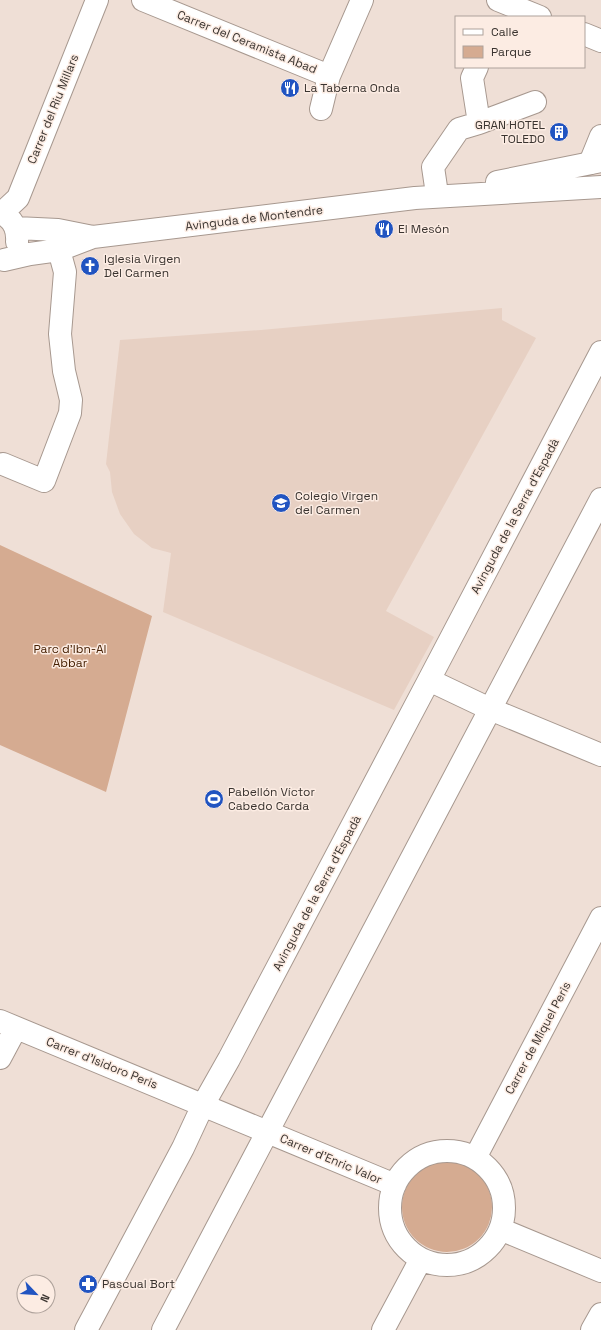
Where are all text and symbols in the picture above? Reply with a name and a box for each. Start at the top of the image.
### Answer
street label: Carrer del Ceramista Abad [175,7,319,77]
legend [455,16,585,68]
text: Calle [491,24,519,40]
text: Parque [491,44,531,60]
street label: Carrer del Riu Millars [24,52,82,166]
restaurant icon: La Taberna Onda [279,77,301,99]
place label: La Taberna Onda [304,80,400,96]
place label: GRAN HOTEL TOLEDO [475,117,545,147]
building icon: GRAN HOTEL TOLEDO [548,121,570,143]
street label: Avinguda de Montendre [184,202,324,234]
restaurant icon: El Mesón [373,218,395,240]
place label: El Mesón [398,221,449,237]
place label: Iglesia Virgen Del Carmen [104,251,181,281]
church icon: Iglesia Virgen Del Carmen [79,255,101,277]
street label: Avinguda de la Serra d'Espadà [467,435,563,597]
place label: Colegio Virgen del Carmen [295,488,378,518]
school or university icon: Colegio Virgen del Carmen [270,492,292,514]
park label: Parc d'Ibn-Al Abbar [33,641,107,671]
place label: Pabellón Víctor Cabedo Carda [228,784,315,814]
sports icon: Pabellón Víctor Cabedo Carda [203,788,225,810]
street label: Avinguda de la Serra d'Espadà [269,812,365,974]
street label: Carrer de Miquel Peris [501,979,575,1097]
street label: Carrer d'Isidoro Peris [44,1033,160,1093]
street label: Carrer d'Enric Valor [278,1130,385,1188]
pharmacy icon: Pascual Bort [77,1273,99,1295]
north arrow [16,1274,56,1314]
place label: Pascual Bort [102,1276,175,1292]
text: N [37,1292,53,1305]

